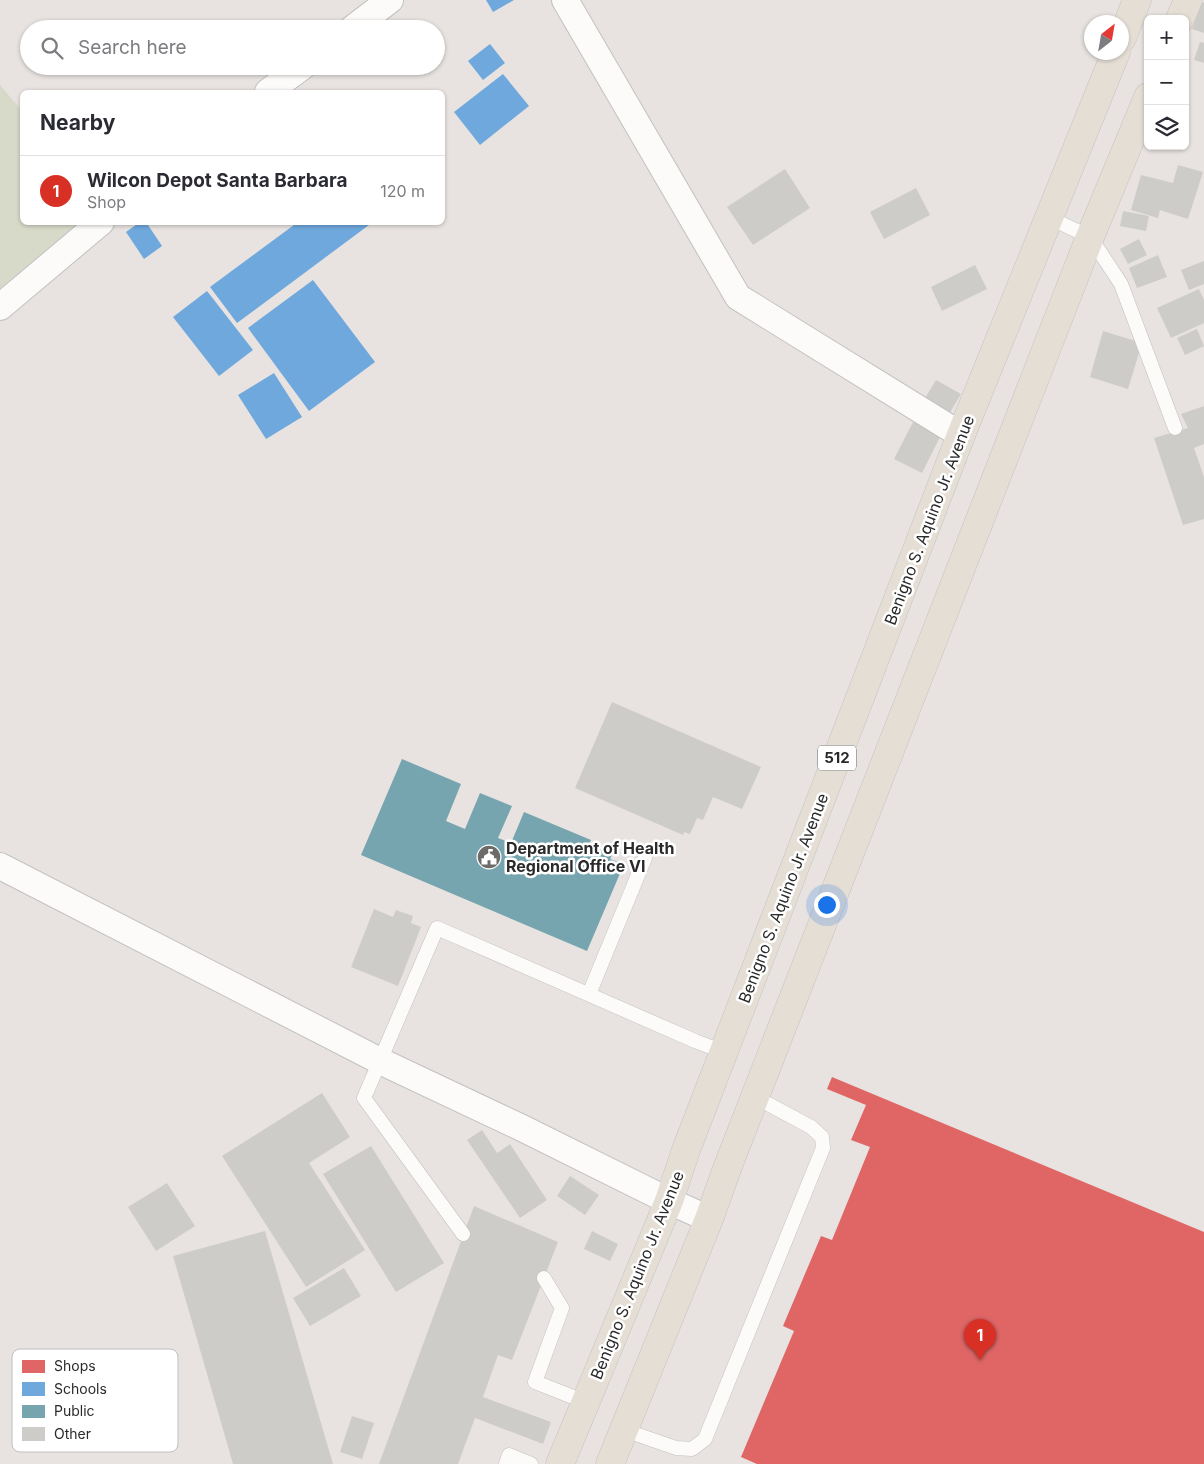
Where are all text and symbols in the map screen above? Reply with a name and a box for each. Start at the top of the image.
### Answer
north arrow [1084,15,1129,60]
map controls [1144,15,1189,150]
button: + [1144,15,1189,60]
search box [20,20,445,75]
icon: search [38,34,66,62]
text: Search here [78,36,187,59]
button: − [1144,60,1189,105]
button: layers [1144,105,1189,150]
text: Nearby [40,110,115,135]
text: Wilcon Depot Santa Barbara [87,169,348,192]
text: 1 [53,181,59,201]
text: 120 m [380,181,425,201]
text: Shop [87,192,126,212]
street label: Benigno S. Aquino Jr. Avenue [880,412,978,628]
road number: 512 [818,746,856,770]
street label: Benigno S. Aquino Jr. Avenue [734,790,832,1006]
place label: Department of Health Regional Office VI [506,838,674,876]
public building icon: Department of Health Regional Office VI [476,844,502,870]
your location [814,892,840,918]
street label: Benigno S. Aquino Jr. Avenue [586,1168,688,1382]
pin: 1 [964,1319,996,1360]
legend [12,1349,178,1452]
text: Shops [54,1357,96,1374]
text: Schools [54,1380,107,1397]
text: Public [54,1402,95,1419]
text: Other [54,1425,91,1442]

